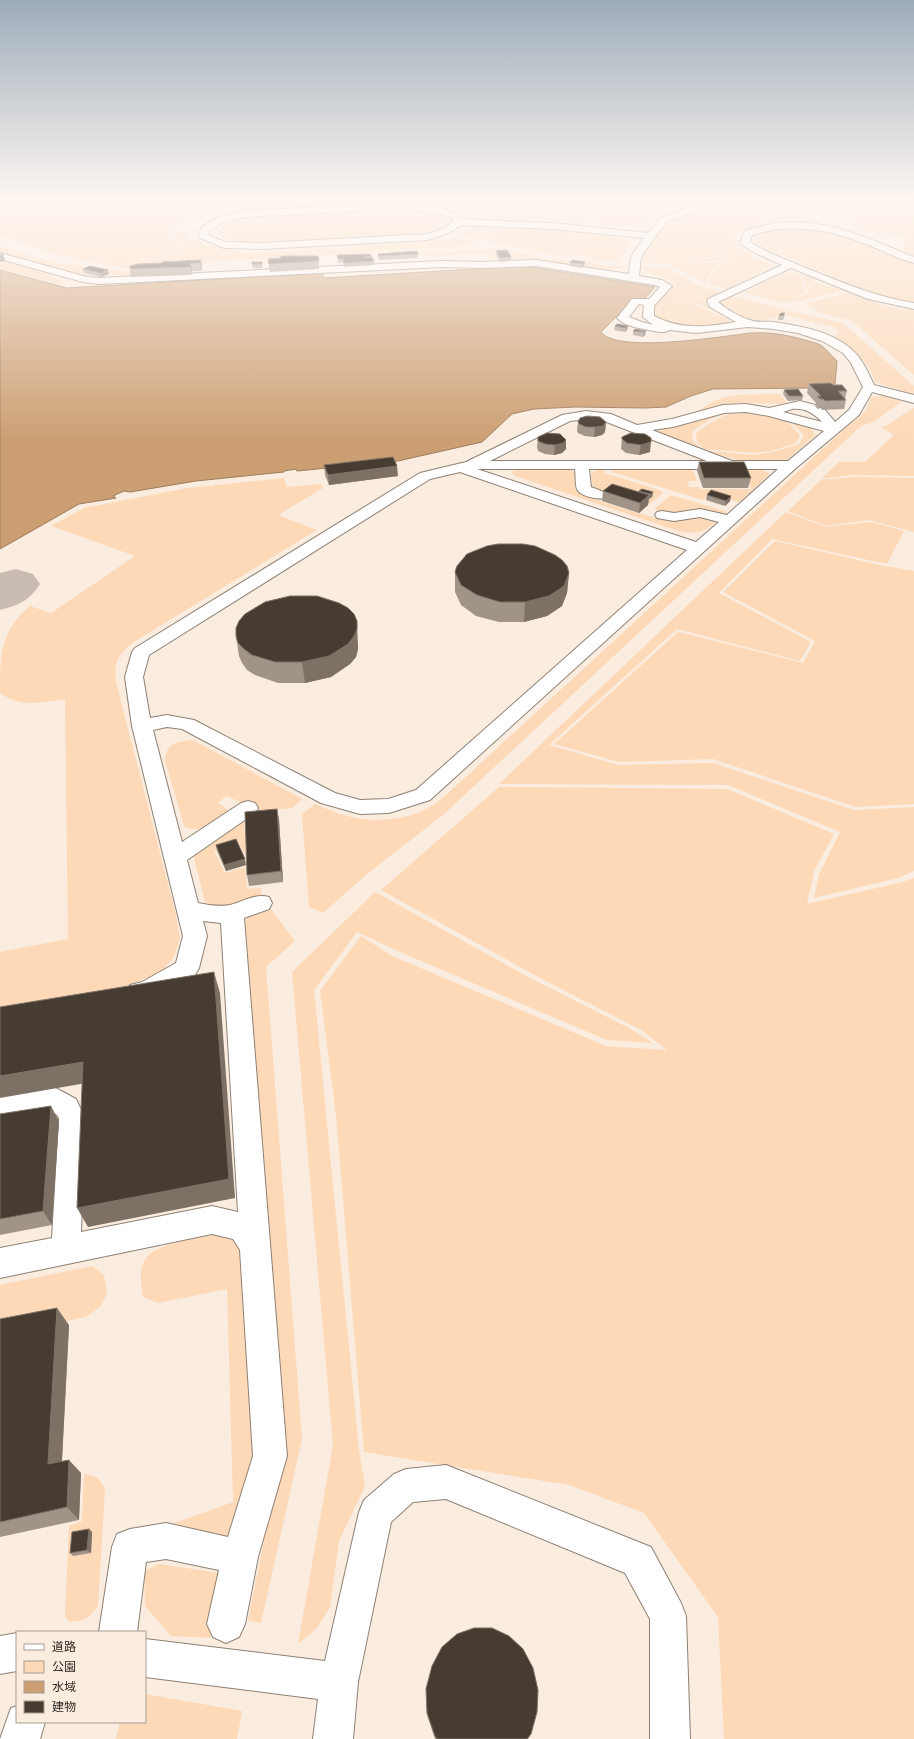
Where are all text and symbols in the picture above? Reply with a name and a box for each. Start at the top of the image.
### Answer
legend [16,1631,146,1723]
text: 道路 [52,1639,76,1654]
text: 公園 [52,1659,76,1674]
text: 水域 [52,1679,76,1694]
text: 建物 [52,1699,76,1714]

